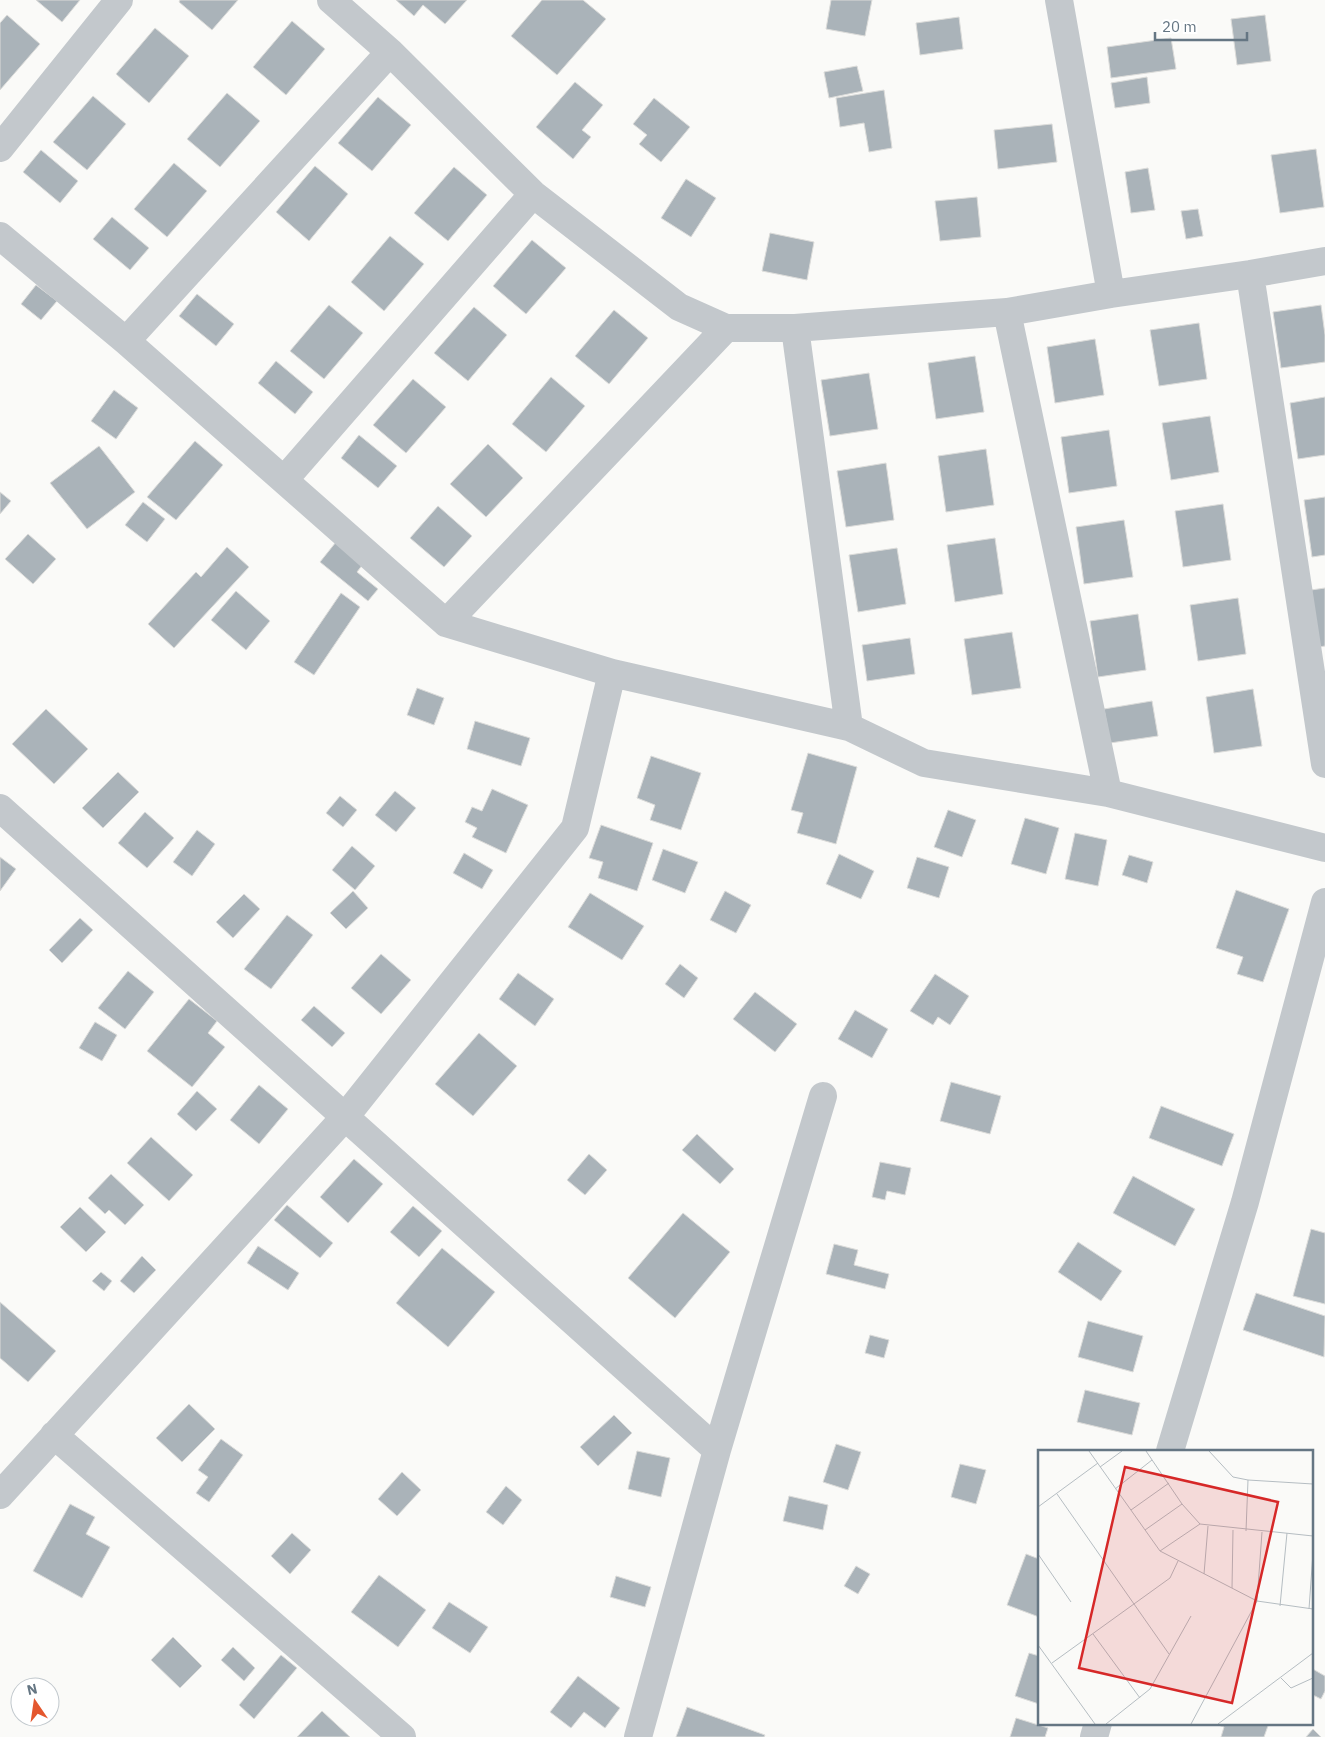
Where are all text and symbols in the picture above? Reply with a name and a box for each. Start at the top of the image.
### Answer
scale bar [1155,10,1248,42]
text: 20 m [1162,17,1197,36]
inset map [1038,1450,1312,1724]
north arrow [10,1677,60,1727]
text: N [25,1679,39,1699]

